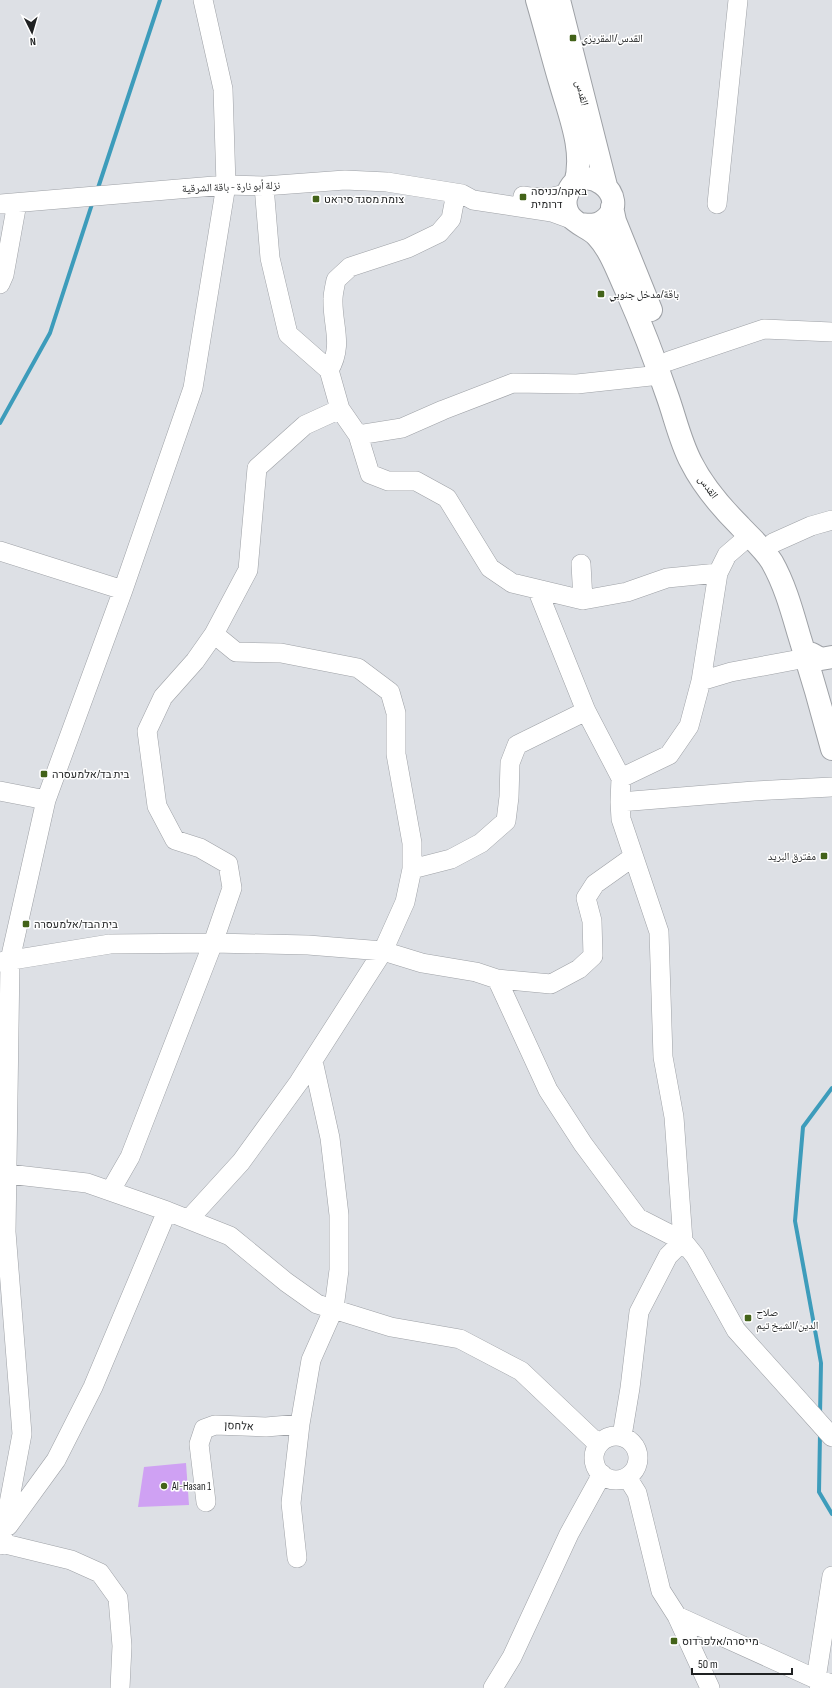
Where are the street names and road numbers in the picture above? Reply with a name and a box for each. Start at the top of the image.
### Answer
street label: القدس [573,79,591,107]
street label: نزلة أبو نارة - باقة الشرقية [182,178,280,195]
street label: القدس [695,473,721,501]
street label: אלחסן [224,1419,254,1433]

